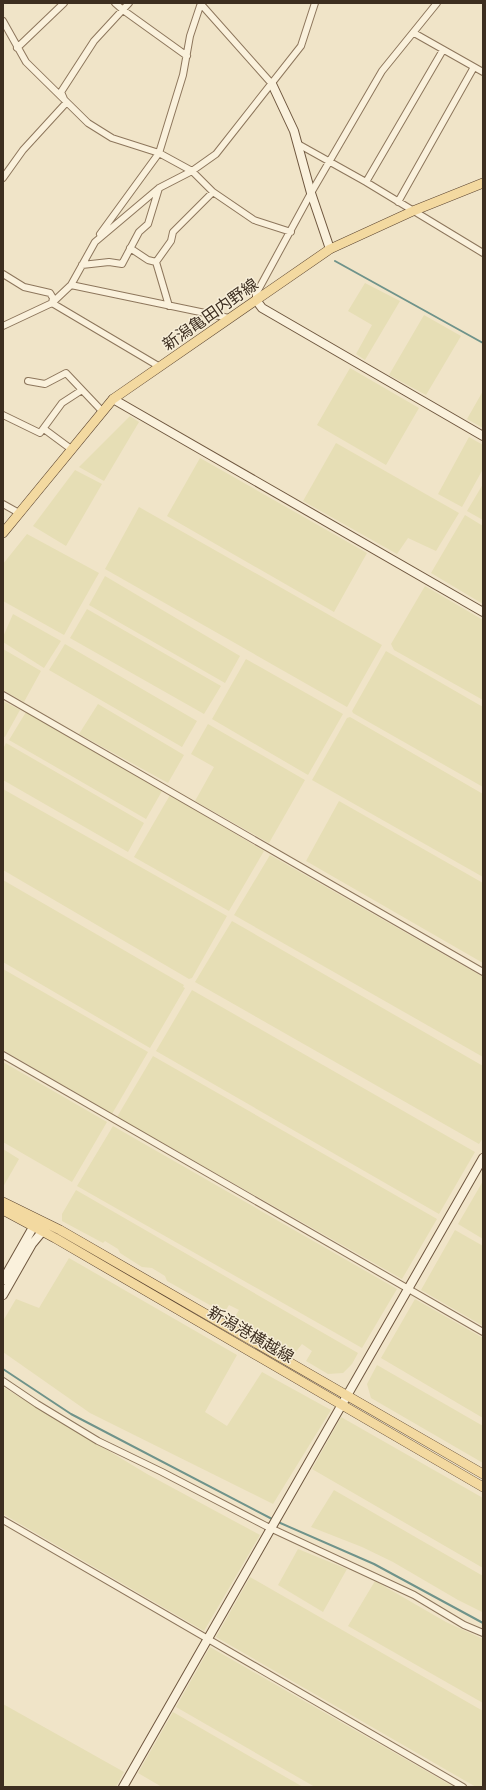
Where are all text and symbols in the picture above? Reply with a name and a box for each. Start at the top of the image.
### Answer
street label: 新潟亀田内野線 [158,273,263,357]
street label: 新潟港横越線 [203,1300,298,1369]

